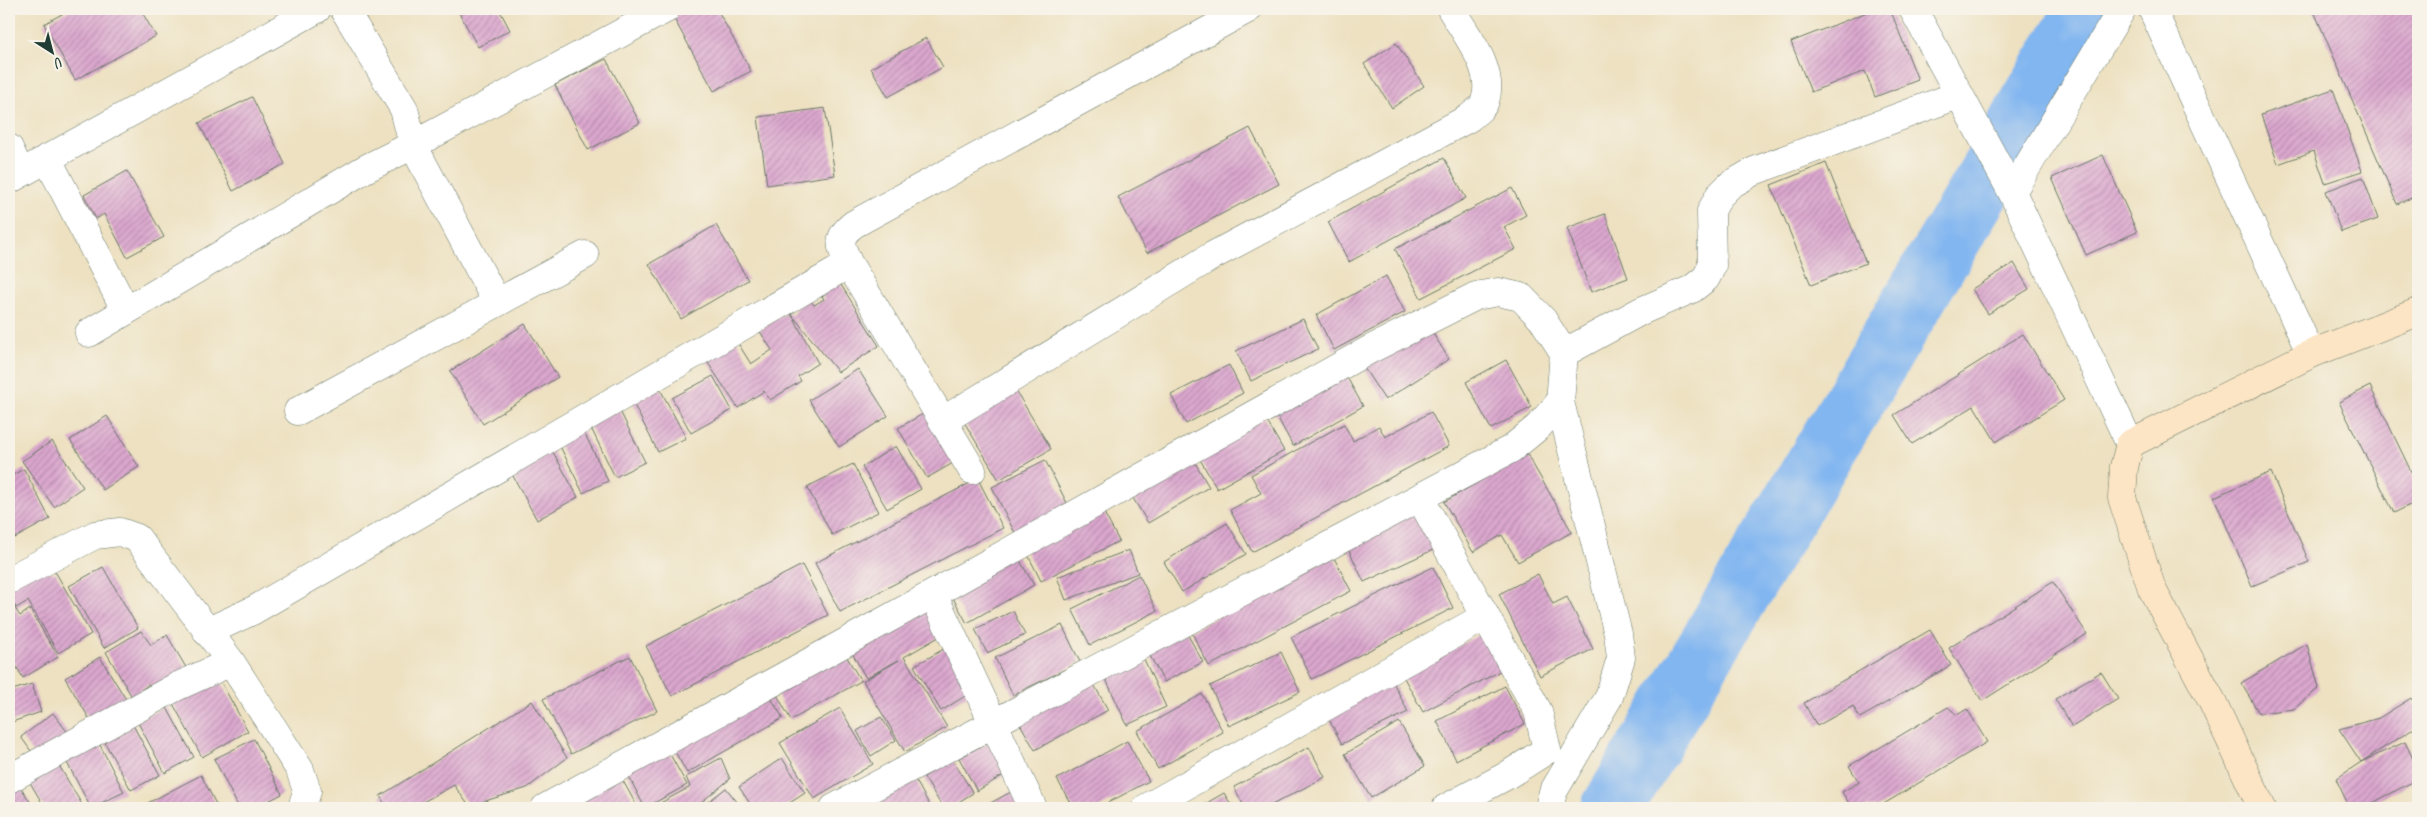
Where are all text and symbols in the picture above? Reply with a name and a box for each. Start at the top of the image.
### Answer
north arrow [28,28,78,78]
text: U [49,53,67,73]

